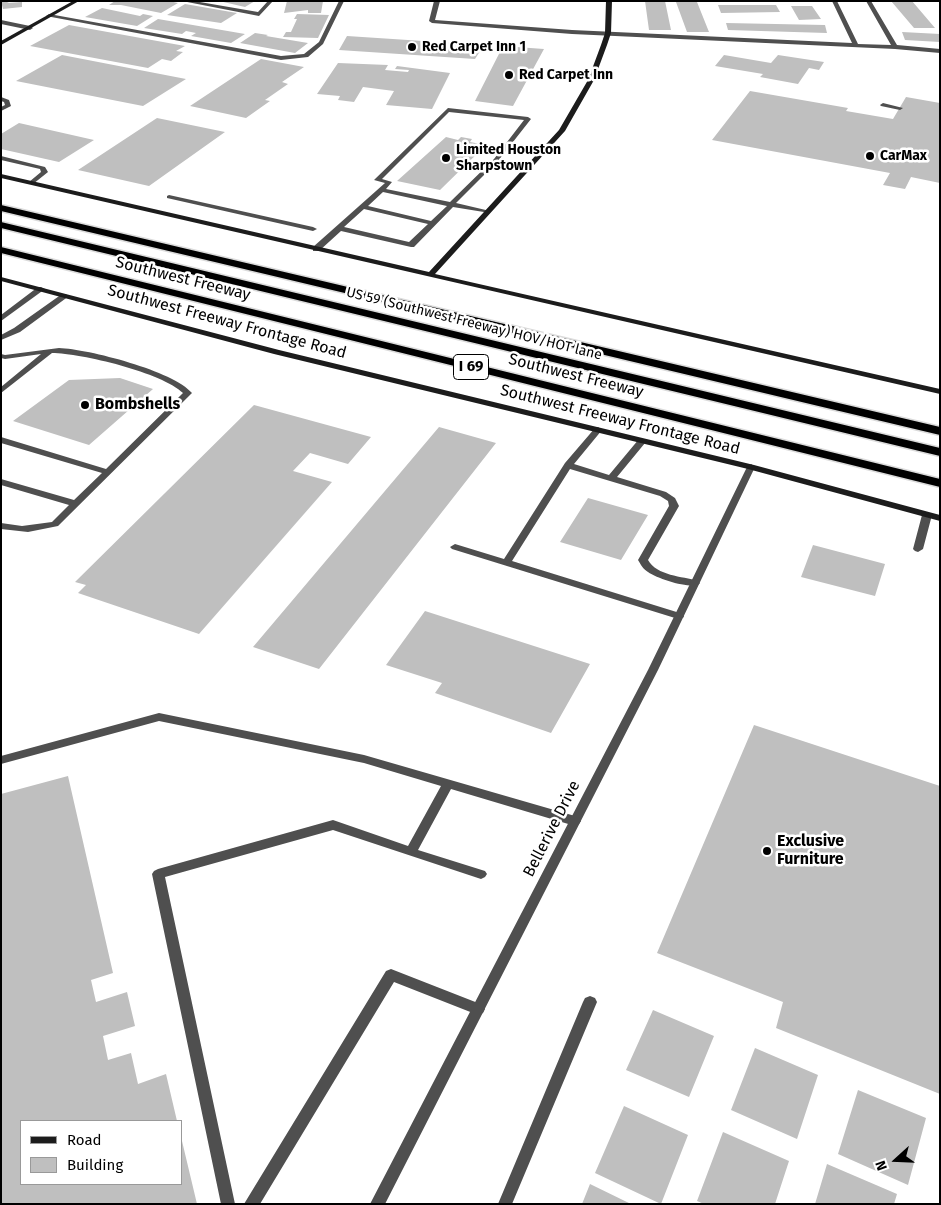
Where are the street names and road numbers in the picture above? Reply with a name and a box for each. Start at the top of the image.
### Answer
street label: Southwest Freeway [114,253,252,305]
street label: Southwest Freeway Frontage Road [106,281,348,363]
street label: US 59 (Southwest Freeway) HOV/HOT lane [344,284,604,364]
street label: Southwest Freeway [507,350,645,402]
road number: I 69 [454,354,488,380]
street label: Southwest Freeway Frontage Road [498,381,742,459]
street label: Bellerive Drive [520,778,584,880]

